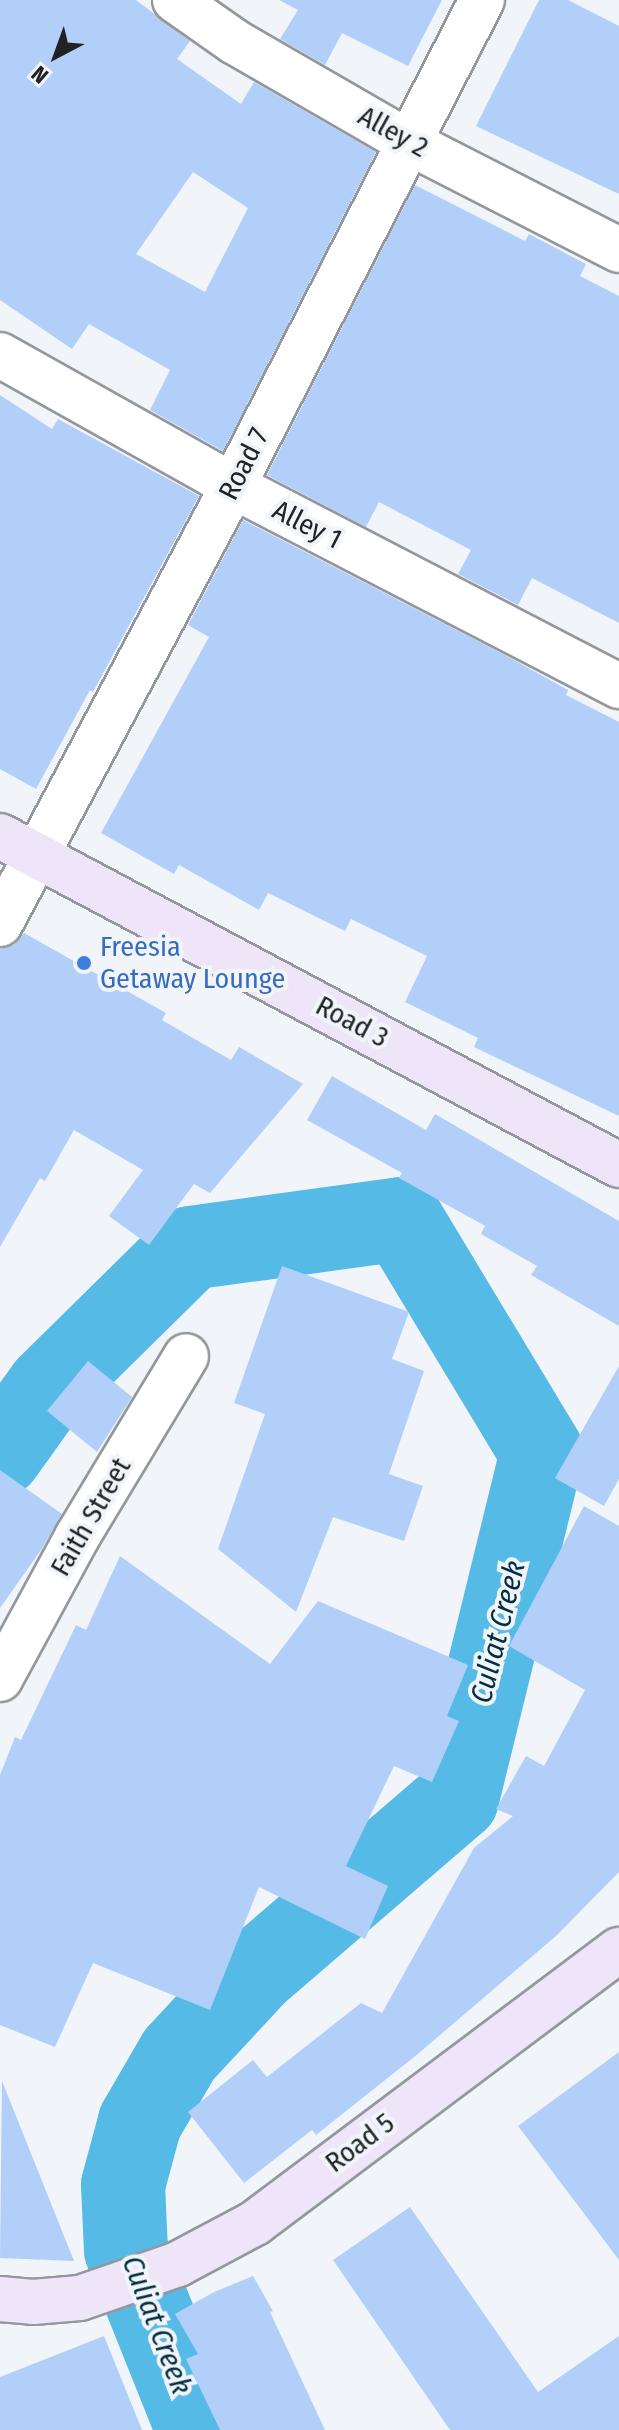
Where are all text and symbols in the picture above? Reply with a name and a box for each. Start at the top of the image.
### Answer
north arrow [16,16,96,96]
text: N [26,60,54,89]
street label: Alley 2 [352,99,434,165]
street label: Road 7 [212,423,276,505]
street label: Alley 1 [267,493,347,557]
place label: Freesia Getaway Lounge [100,930,285,996]
marker: Freesia Getaway Lounge [75,954,93,972]
street label: Road 3 [310,989,394,1055]
street label: Faith Street [44,1452,138,1582]
water label: Culiat Creek [463,1557,533,1707]
street label: Road 5 [319,2106,401,2180]
water label: Culiat Creek [114,2251,200,2399]

